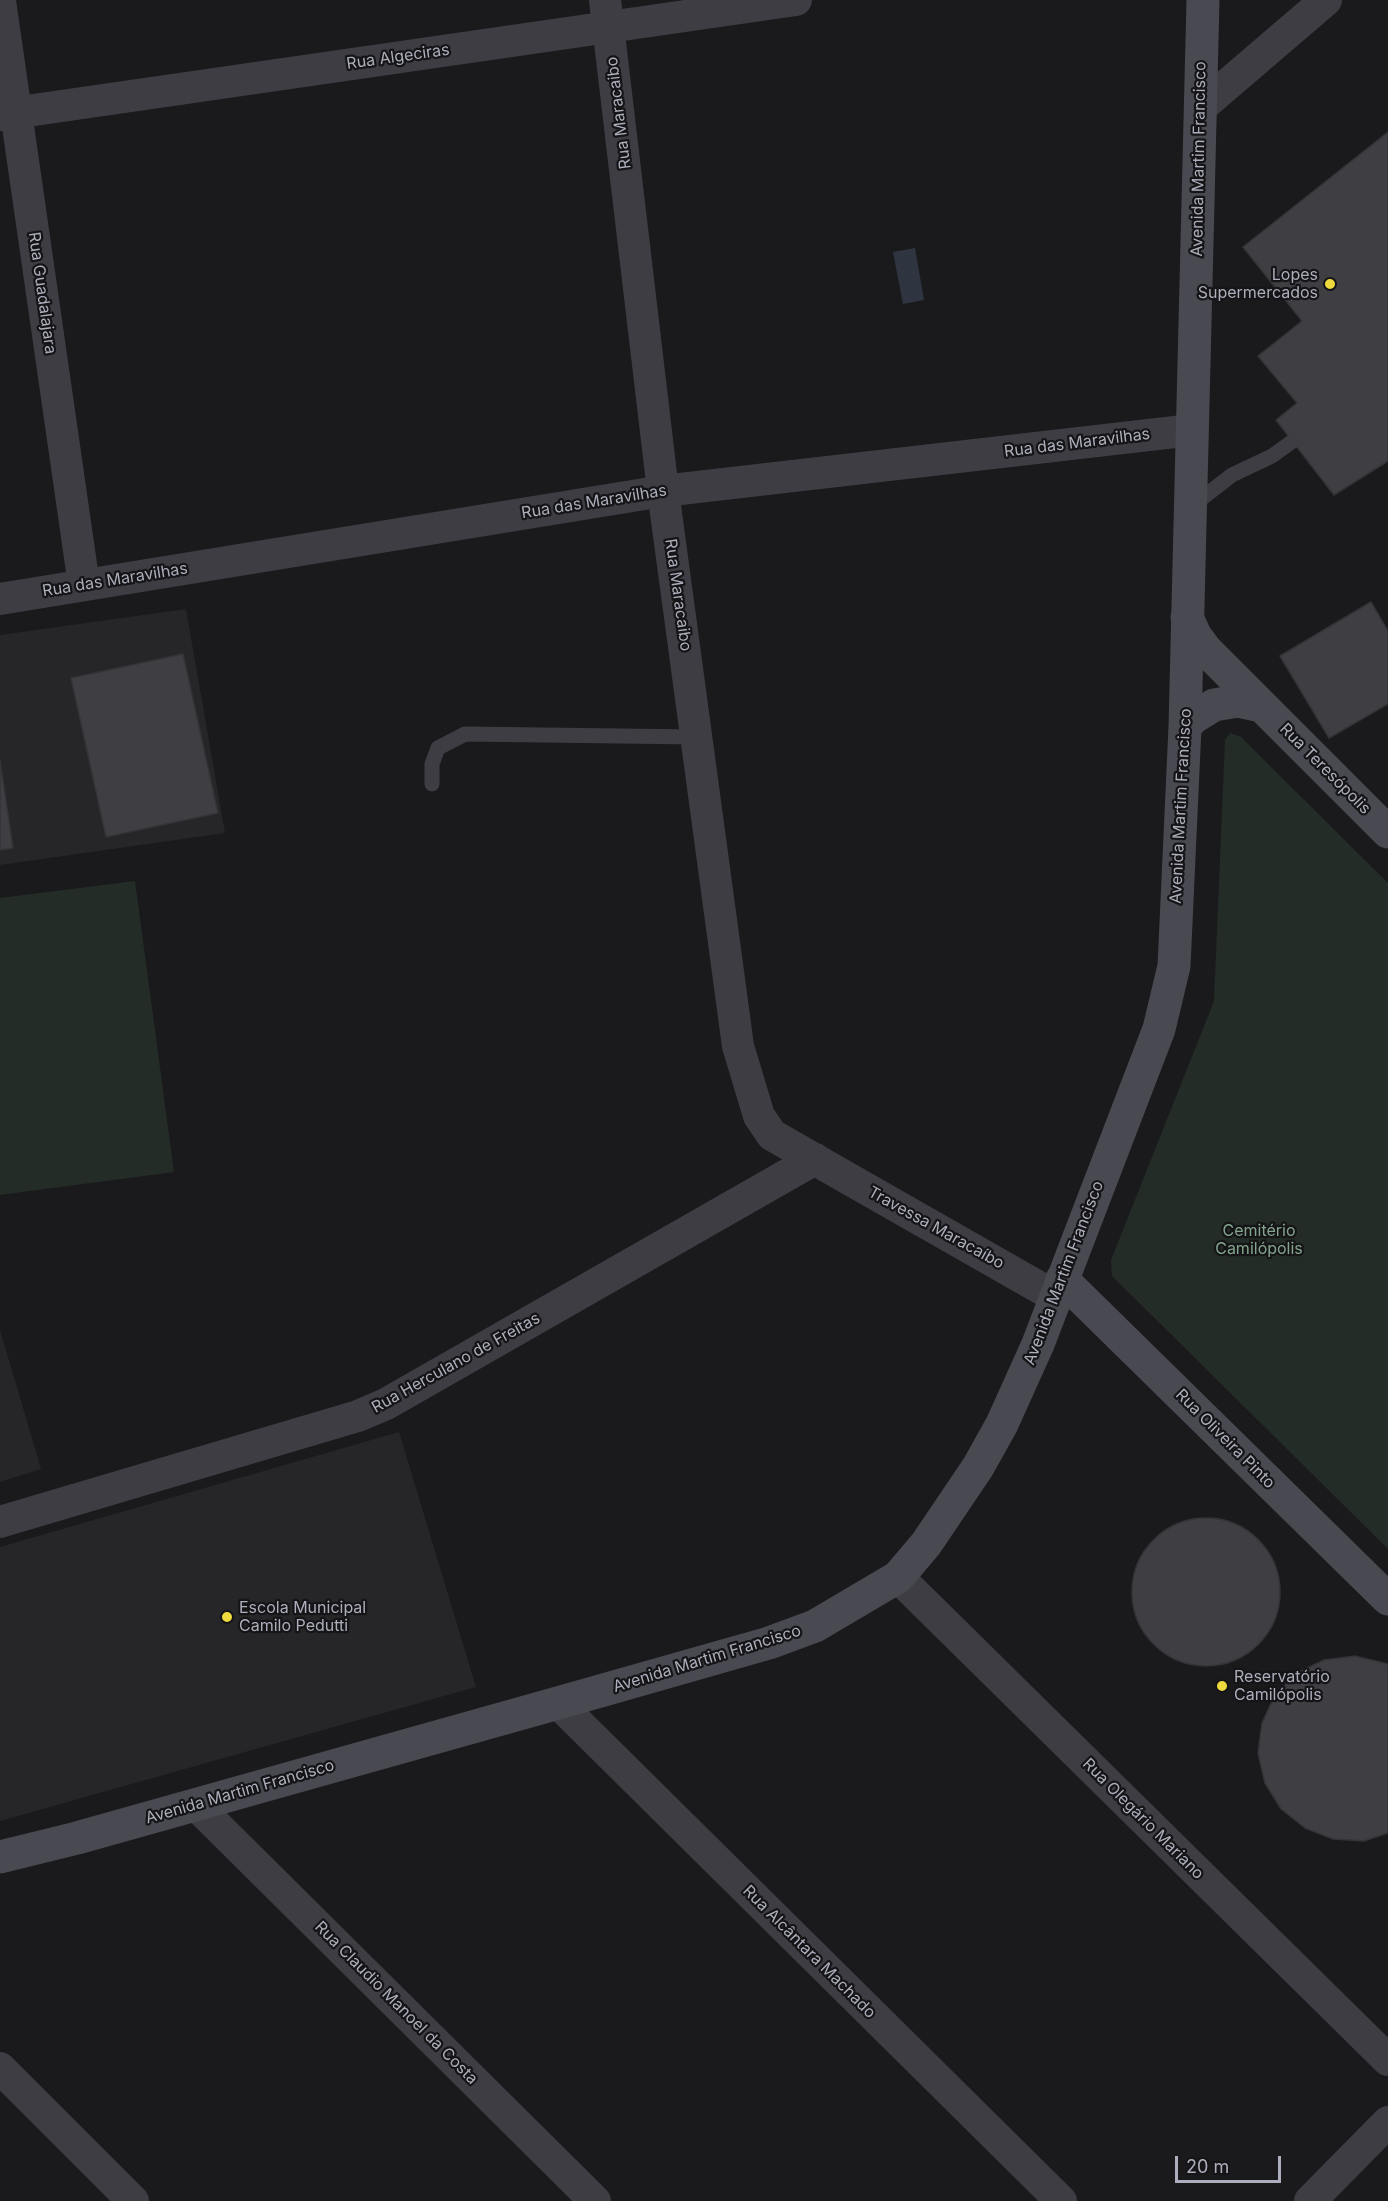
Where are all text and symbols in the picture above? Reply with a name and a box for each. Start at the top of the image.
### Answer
street label: Rua Algeciras [345,40,451,74]
street label: Rua Maracaibo [603,56,635,170]
street label: Avenida Martim Francisco [1188,61,1210,257]
street label: Rua Guadalajara [24,231,60,355]
place label: Lopes Supermercados [1198,265,1318,303]
marker: Lopes Supermercados [1323,277,1337,291]
street label: Rua das Maravilhas [1003,425,1151,461]
street label: Rua das Maravilhas [520,481,668,523]
street label: Rua Maracaibo [661,538,695,652]
street label: Rua das Maravilhas [41,559,189,601]
street label: Avenida Martim Francisco [1166,708,1196,904]
street label: Rua Teresópolis [1276,720,1374,818]
street label: Avenida Martim Francisco [1020,1178,1108,1368]
street label: Travessa Maracaíbo [865,1183,1007,1273]
park label: Cemitério Camilópolis [1215,1221,1303,1259]
street label: Rua Herculano de Freitas [368,1309,544,1417]
street label: Rua Oliveira Pinto [1171,1385,1279,1493]
place label: Escola Municipal Camilo Pedutti [239,1598,366,1636]
marker: Escola Municipal Camilo Pedutti [220,1610,234,1624]
street label: Avenida Martim Francisco [611,1621,803,1697]
place label: Reservatório Camilópolis [1234,1667,1330,1705]
marker: Reservatório Camilópolis [1215,1679,1229,1693]
street label: Rua Olegário Mariano [1078,1754,1208,1884]
street label: Avenida Martim Francisco [143,1756,337,1828]
street label: Rua Alcântara Machado [739,1882,879,2022]
street label: Rua Claudio Manoel da Costa [311,1918,481,2088]
scale bar [1178,2144,1284,2182]
text: 20 m [1186,2156,1229,2177]

